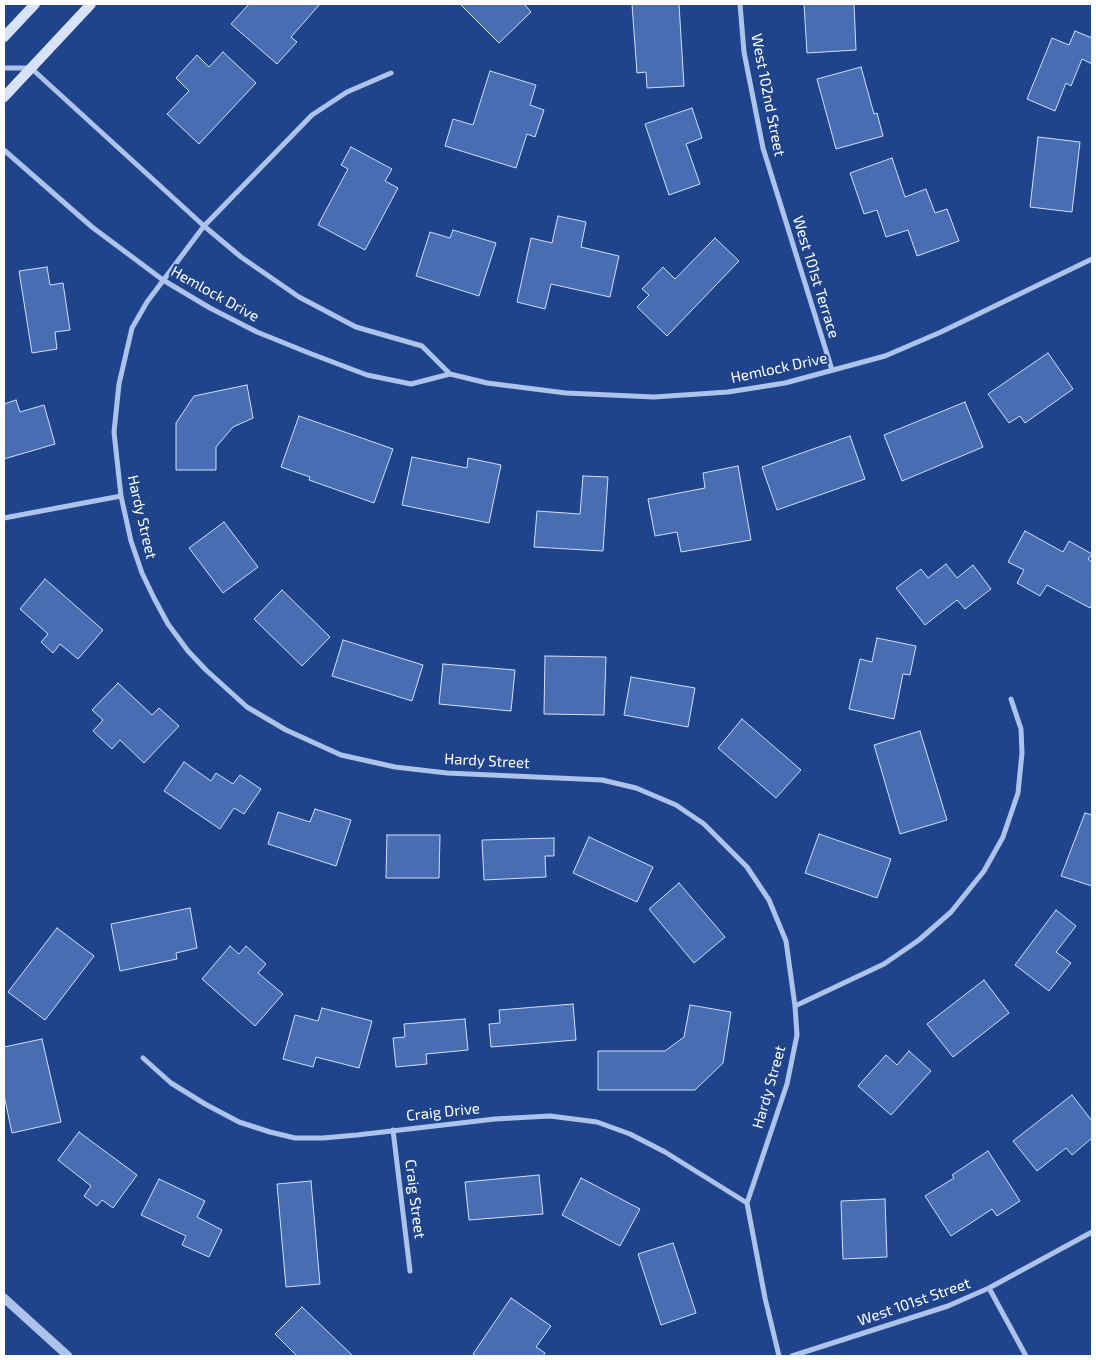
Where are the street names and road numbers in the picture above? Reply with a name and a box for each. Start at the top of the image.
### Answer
street label: West 102nd Street [747,32,789,158]
street label: West 101st Terrace [789,214,843,340]
street label: Hemlock Drive [168,262,262,326]
street label: Hemlock Drive [729,349,829,387]
street label: Hardy Street [124,473,160,561]
street label: Hardy Street [444,750,530,772]
street label: Hardy Street [749,1043,789,1131]
street label: Craig Drive [405,1099,481,1125]
street label: Craig Street [401,1158,429,1240]
street label: West 101st Street [855,1274,973,1330]

